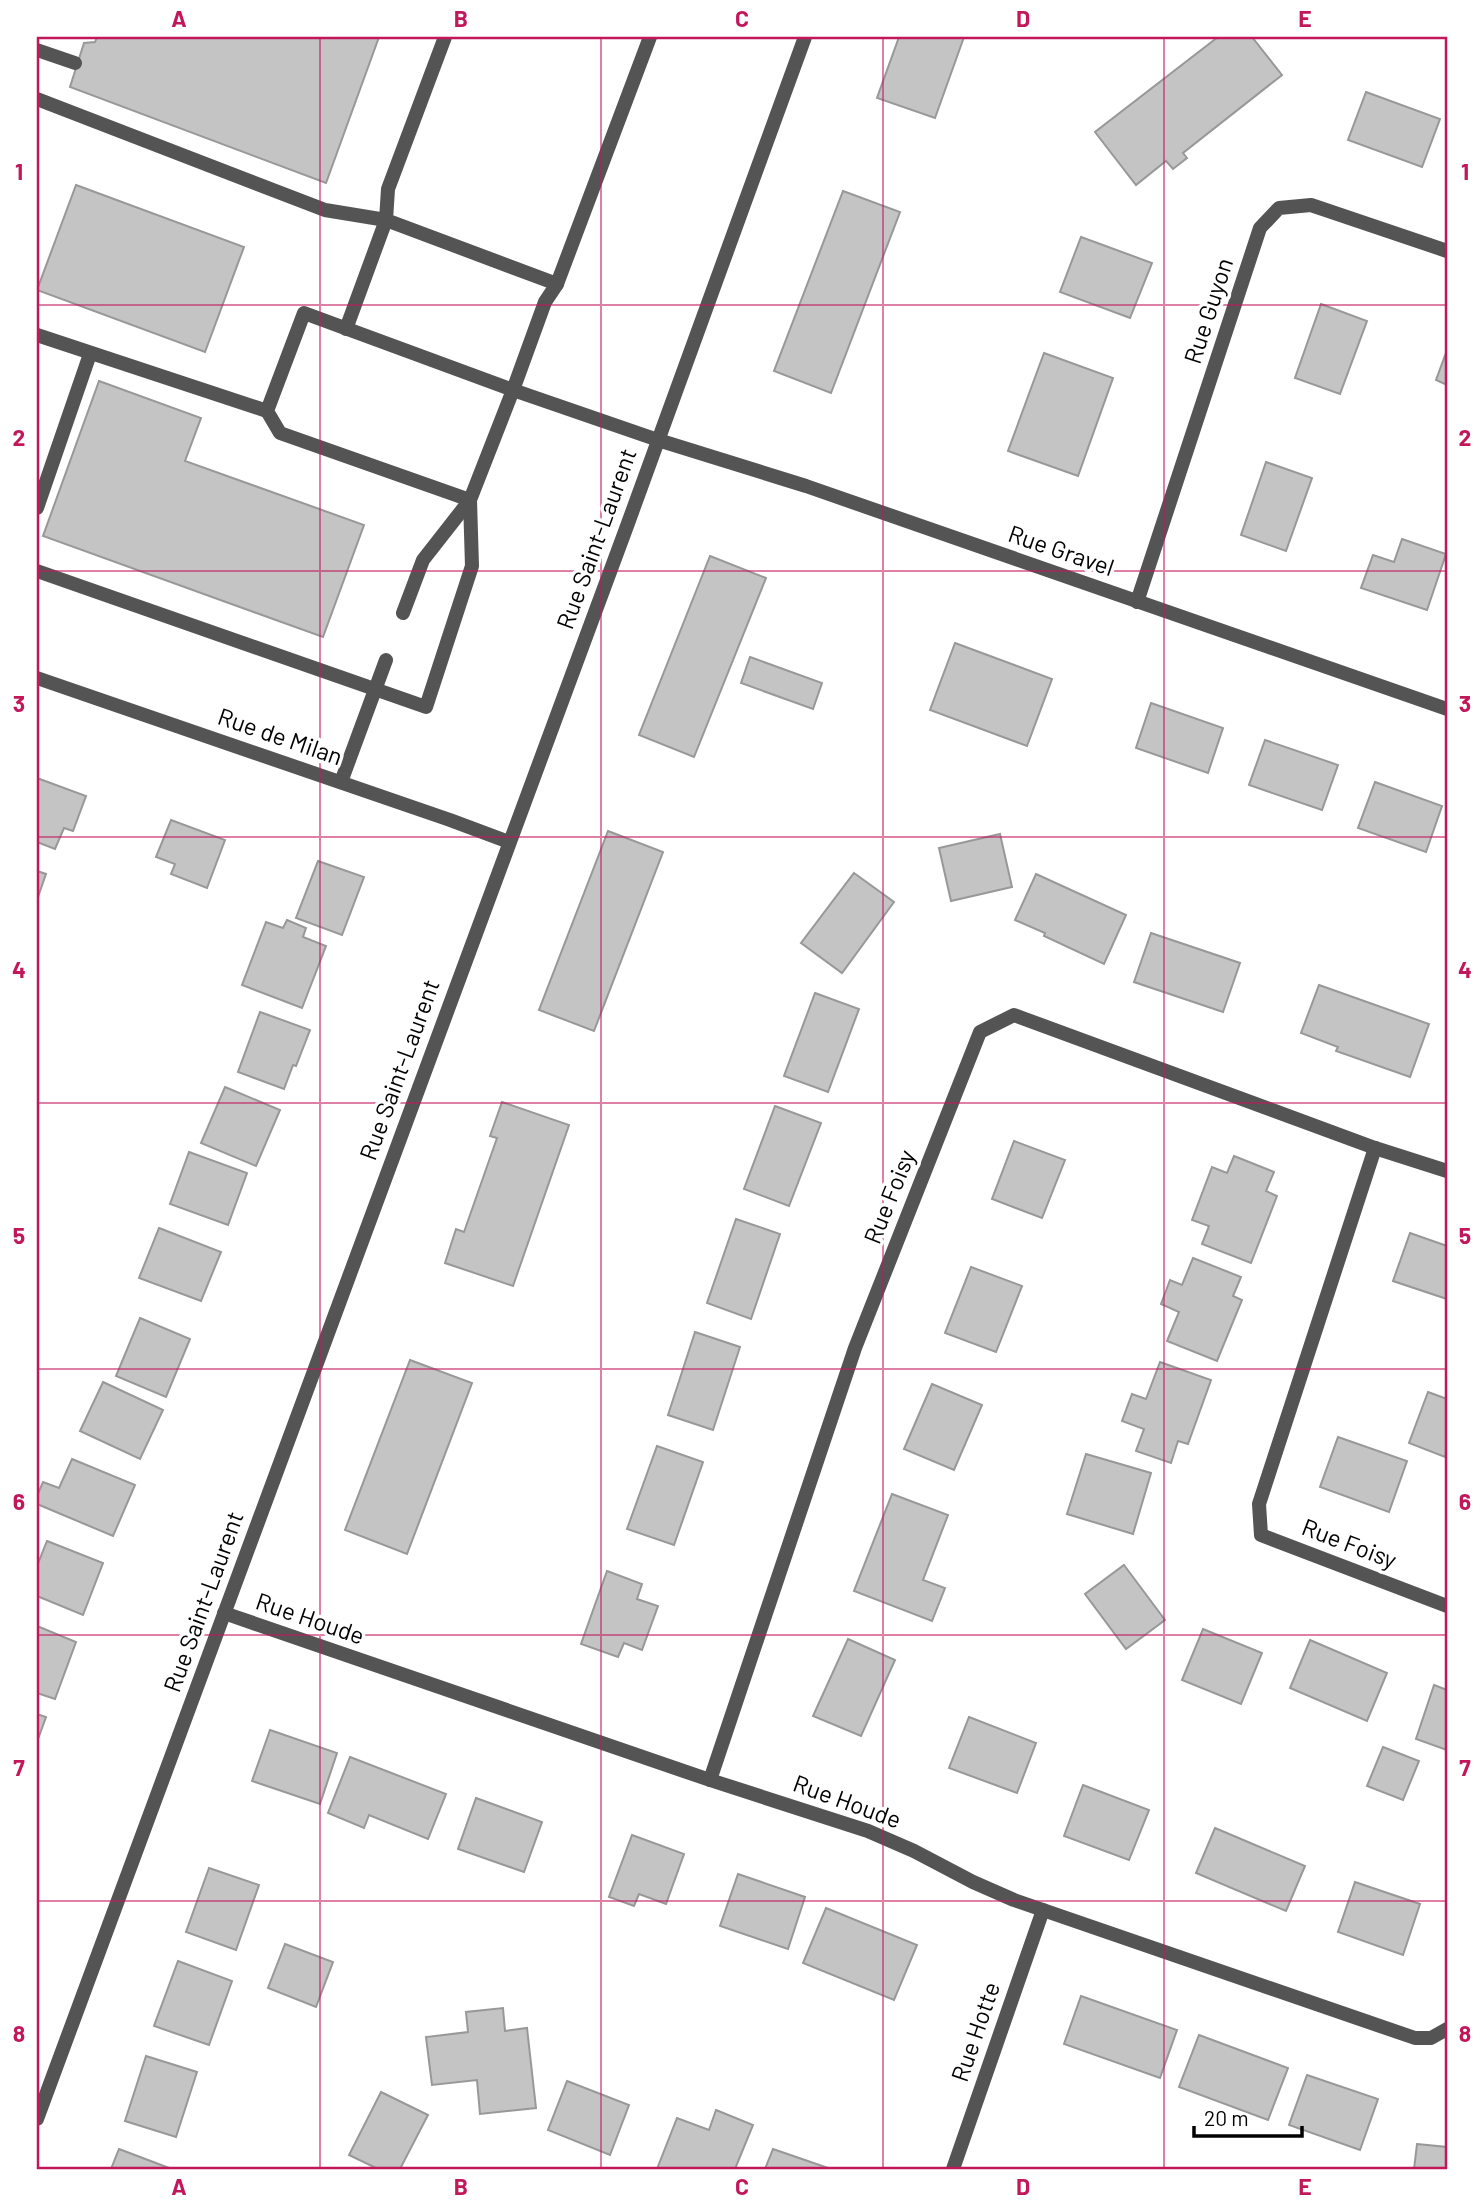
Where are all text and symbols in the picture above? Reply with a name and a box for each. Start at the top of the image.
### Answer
text: A [171,4,187,32]
text: B [454,4,468,32]
text: C [735,4,749,32]
text: D [1016,4,1030,32]
text: E [1298,4,1312,32]
text: 1 [15,157,23,185]
text: 1 [1461,157,1469,185]
street label: Rue Guyon [1177,254,1238,367]
text: 2 [13,423,25,451]
text: 2 [1459,423,1471,451]
street label: Rue Saint-Laurent [549,444,642,633]
street label: Rue Gravel [1005,518,1118,581]
text: 3 [13,689,25,717]
text: 3 [1459,689,1471,717]
street label: Rue de Milan [214,701,347,770]
text: 4 [12,955,26,983]
text: 4 [1458,955,1472,983]
street label: Rue Saint-Laurent [352,975,445,1164]
street label: Rue Foisy [857,1145,921,1248]
text: 5 [13,1221,25,1249]
text: 5 [1459,1221,1471,1249]
text: 6 [13,1487,25,1515]
text: 6 [1459,1487,1471,1515]
street label: Rue Saint-Laurent [156,1507,249,1696]
street label: Rue Foisy [1298,1511,1401,1574]
street label: Rue Houde [252,1586,368,1650]
text: 7 [13,1753,25,1781]
text: 7 [1459,1753,1471,1781]
street label: Rue Houde [790,1768,905,1833]
street label: Rue Hotte [944,1978,1005,2085]
text: 8 [13,2019,25,2047]
text: 8 [1459,2019,1471,2047]
scale bar [1194,2094,1302,2138]
text: 20 m [1204,2105,1249,2130]
text: A [171,2172,187,2200]
text: B [454,2172,468,2200]
text: C [735,2172,749,2200]
text: D [1016,2172,1030,2200]
text: E [1298,2172,1312,2200]

